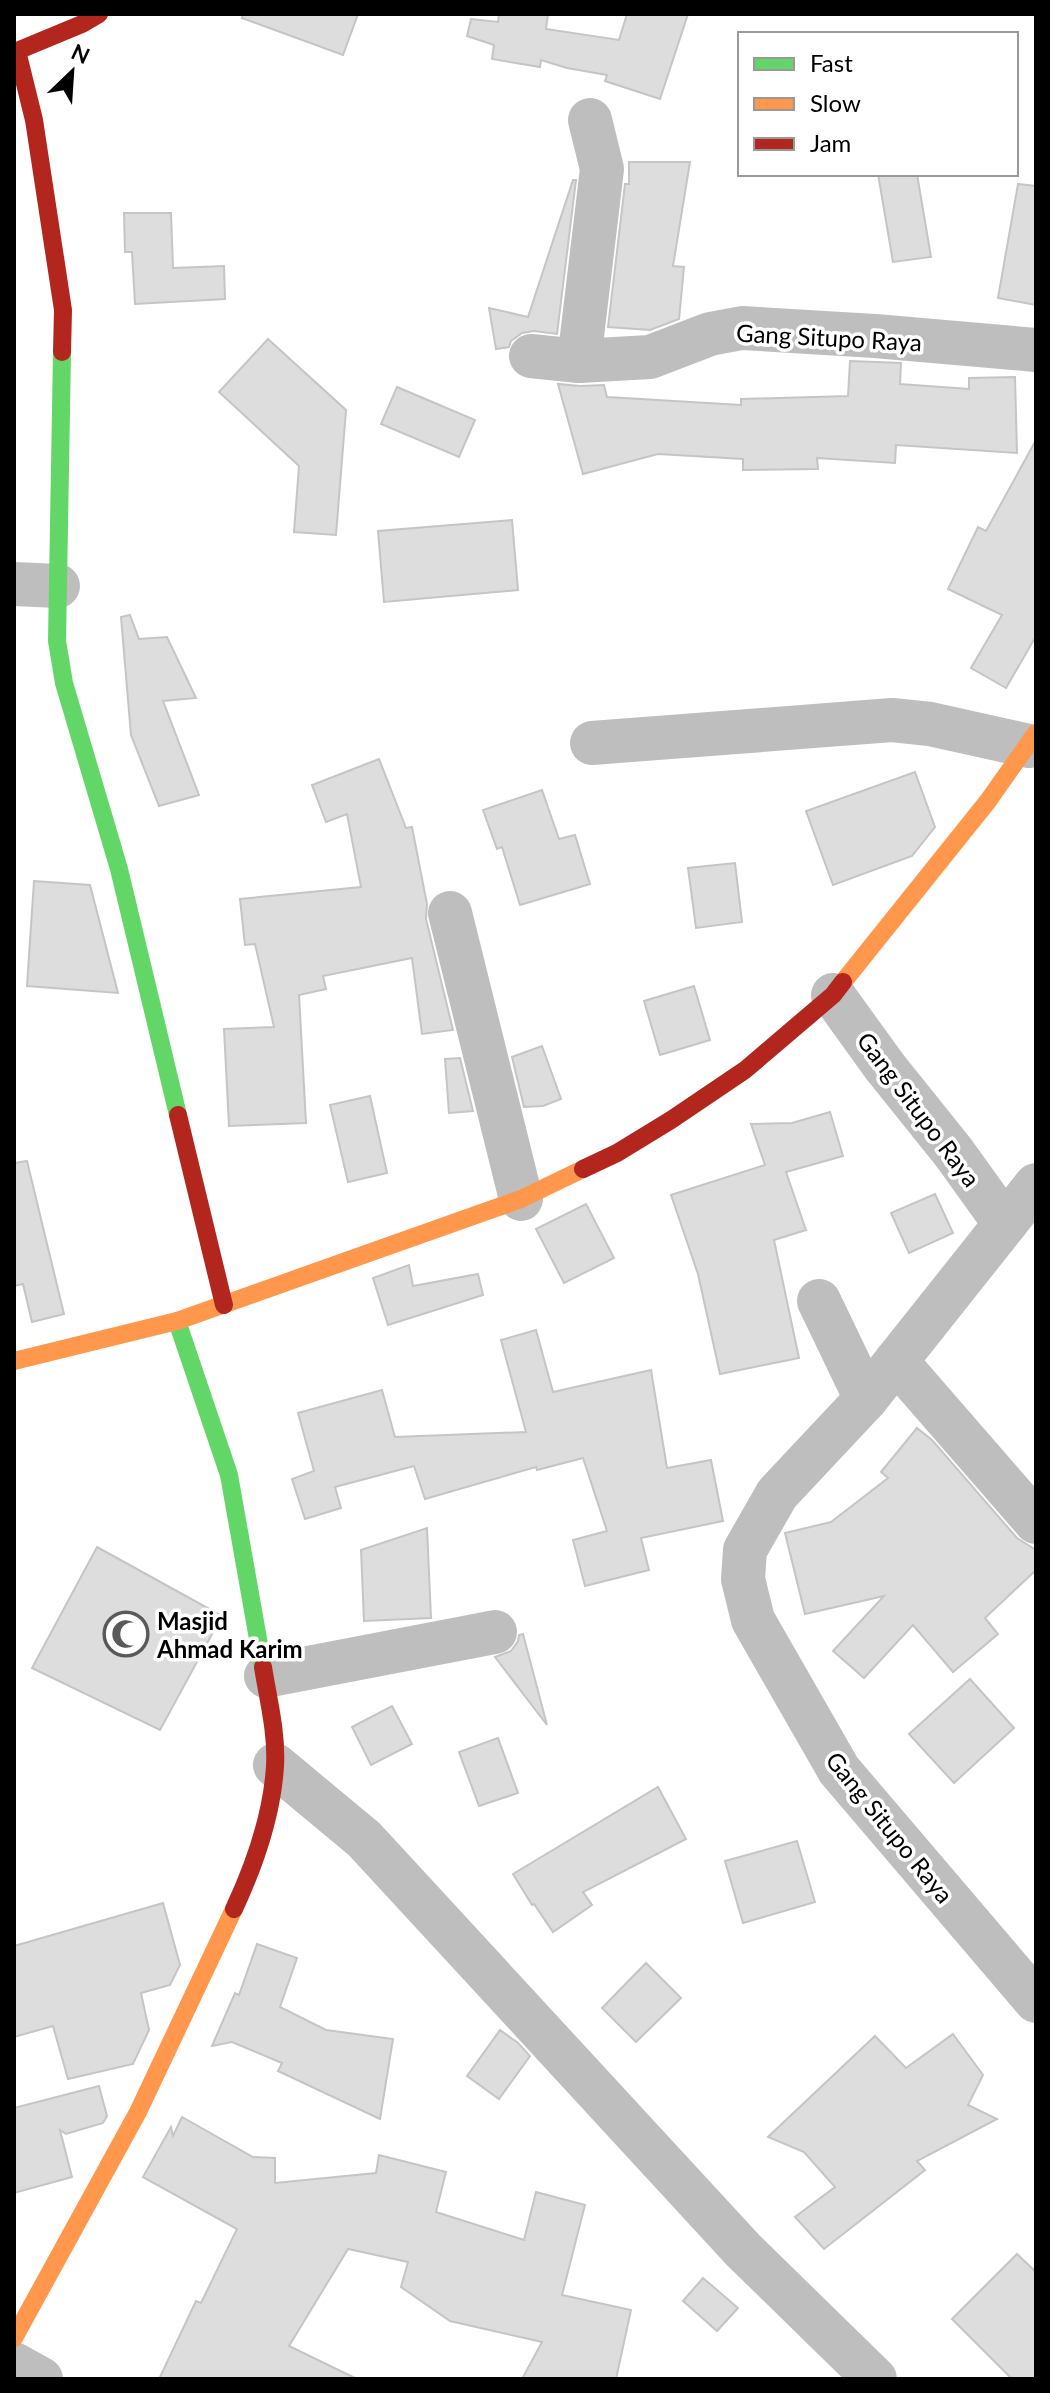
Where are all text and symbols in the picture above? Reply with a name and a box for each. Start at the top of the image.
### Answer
north arrow [32,32,112,112]
legend [738,32,1018,176]
text: N [67,38,94,69]
text: Fast [810,48,853,77]
text: Slow [810,88,861,117]
text: Jam [810,128,851,157]
street label: Gang Situpo Raya [735,318,923,356]
street label: Gang Situpo Raya [852,1026,986,1192]
place label: Masjid Ahmad Karim [156,1606,303,1663]
mosque icon: Masjid Ahmad Karim [102,1610,150,1658]
street label: Gang Situpo Raya [820,1746,960,1908]

